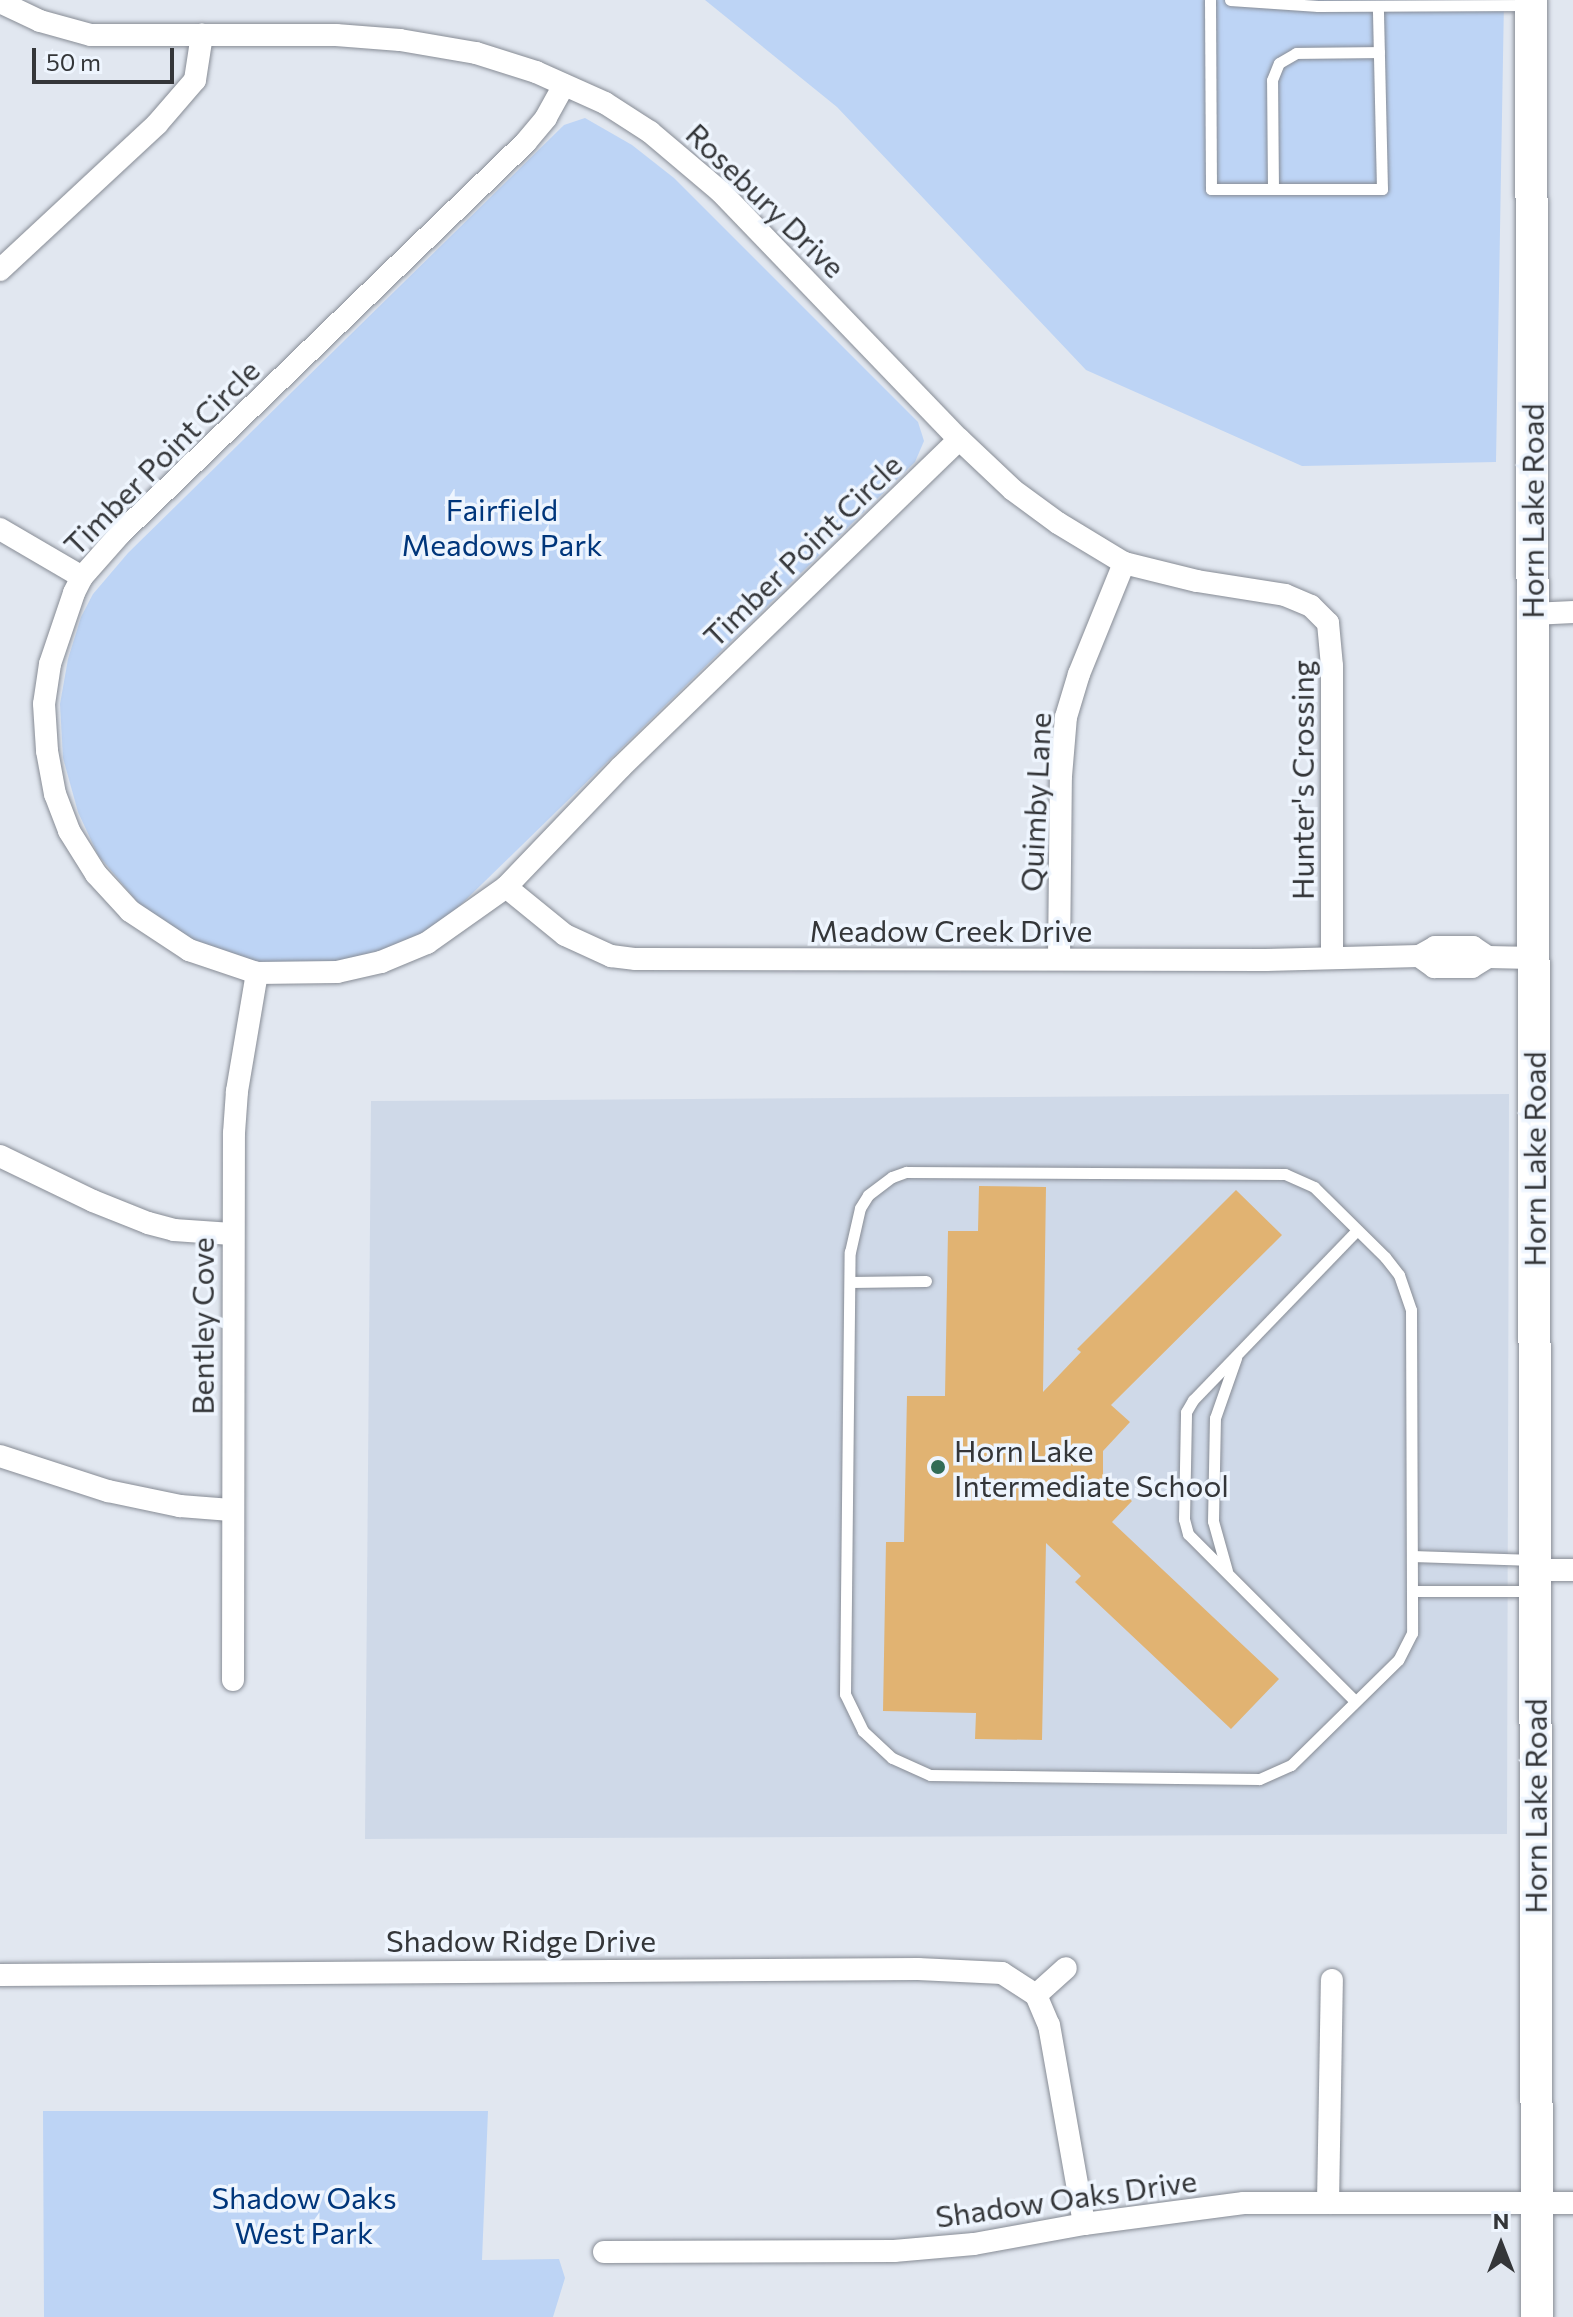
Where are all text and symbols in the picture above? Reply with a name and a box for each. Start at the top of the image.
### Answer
scale bar [36,32,178,82]
text: 50 m [46,47,101,76]
street label: Rosebury Drive [679,115,853,285]
street label: Timber Point Circle [56,352,266,562]
street label: Horn Lake Road [1514,403,1550,619]
street label: Timber Point Circle [695,446,909,654]
park label: Fairfield Meadows Park [402,491,602,562]
street label: Hunter's Crossing [1284,660,1320,900]
street label: Quimby Lane [1012,711,1058,893]
street label: Meadow Creek Drive [810,912,1092,948]
street label: Horn Lake Road [1516,1051,1552,1267]
street label: Bentley Cove [184,1237,220,1415]
place label: Horn Lake Intermediate School [954,1432,1229,1502]
marker: Horn Lake Intermediate School [929,1458,947,1476]
street label: Horn Lake Road [1517,1698,1553,1914]
street label: Shadow Ridge Drive [386,1922,656,1958]
street label: Shadow Oaks Drive [933,2162,1199,2234]
park label: Shadow Oaks West Park [211,2179,397,2250]
north arrow [1461,2205,1541,2285]
text: N [1493,2207,1509,2234]

